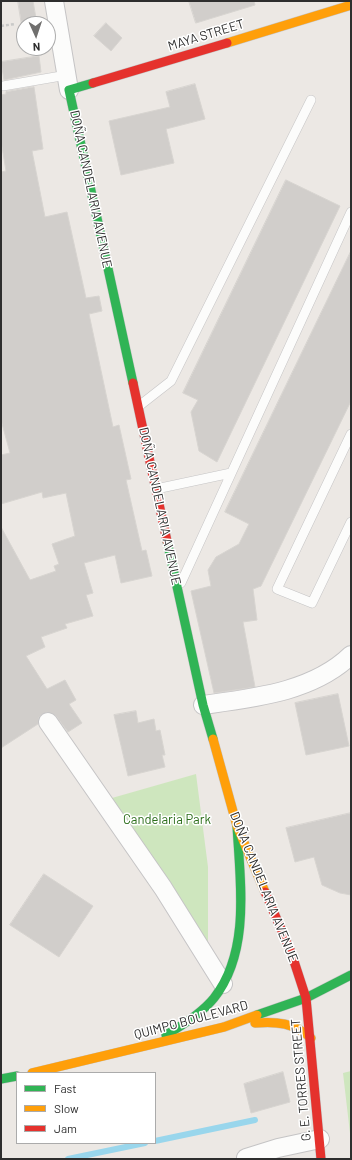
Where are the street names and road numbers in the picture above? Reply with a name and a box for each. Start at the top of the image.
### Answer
street label: MAYA STREET [166,16,246,54]
street label: DOÑA CANDELARIA AVENUE [67,109,115,269]
street label: DOÑA CANDELARIA AVENUE [136,426,184,586]
street label: DOÑA CANDELARIA AVENUE [227,809,301,965]
street label: QUIMPO BOULEVARD [132,997,250,1043]
street label: G. E. TORRES STREET [288,1018,314,1142]

